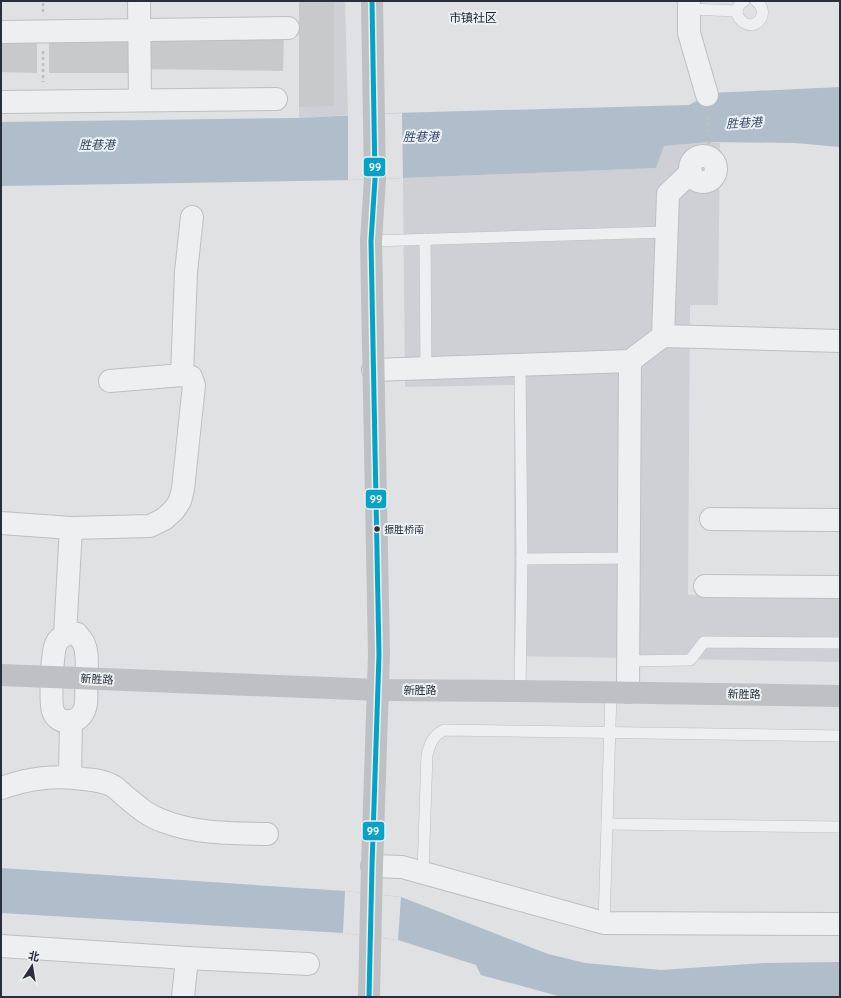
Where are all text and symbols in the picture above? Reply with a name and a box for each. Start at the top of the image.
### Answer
district label: 市镇社区 [449,10,497,25]
water label: 胜巷港 [726,114,764,131]
water label: 胜巷港 [403,129,441,144]
water label: 胜巷港 [79,137,117,152]
line badge: 99 [363,157,386,177]
text: 99 [369,160,381,174]
line badge: 99 [365,489,387,509]
text: 99 [370,492,382,506]
place label: 振胜桥南 [384,523,424,536]
marker: 振胜桥南 [372,524,382,534]
street label: 新胜路 [80,671,114,687]
street label: 新胜路 [404,683,437,697]
street label: 新胜路 [727,687,761,701]
line badge: 99 [362,821,385,841]
text: 99 [367,824,379,838]
north arrow [12,946,52,986]
text: 北 [27,948,41,964]

